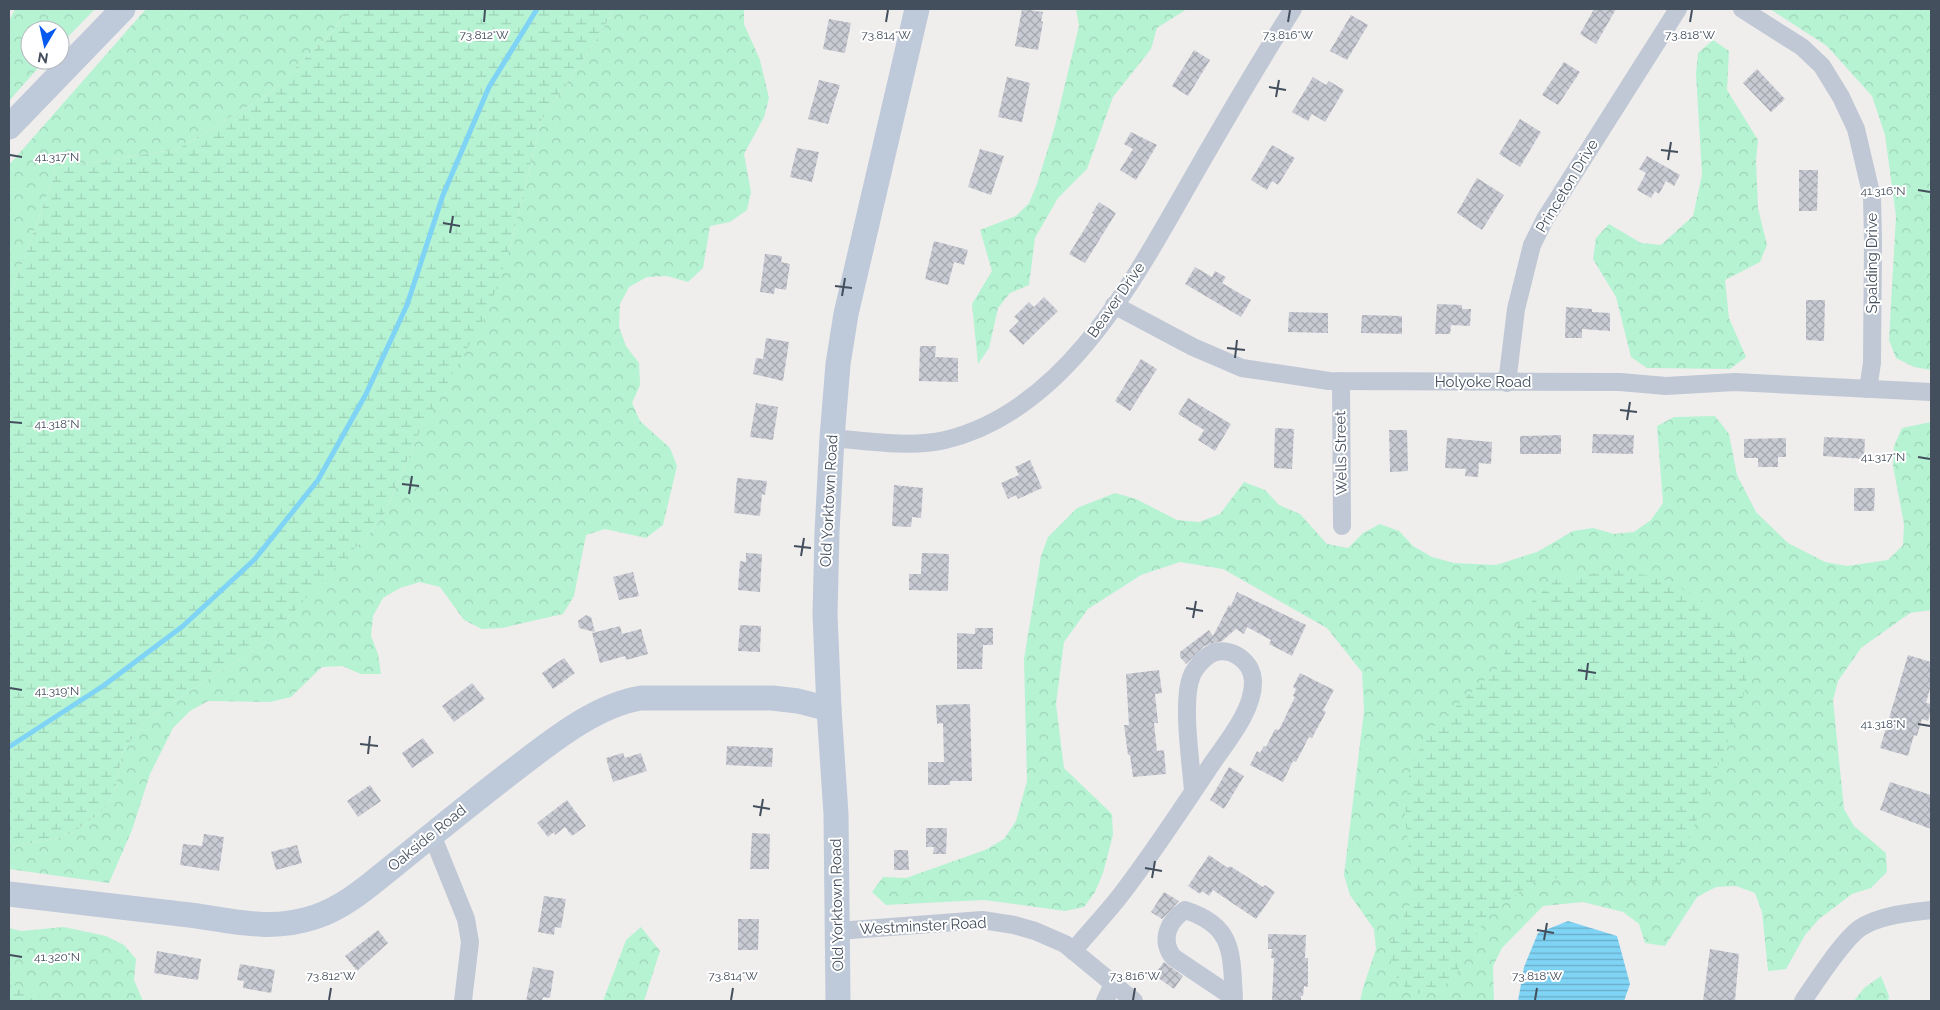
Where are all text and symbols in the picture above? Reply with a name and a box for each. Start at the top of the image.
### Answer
north arrow [20,20,70,70]
text: 73.812°W [459,28,509,42]
text: 73.814°W [861,28,911,42]
text: 73.816°W [1263,28,1314,42]
text: 73.818°W [1665,28,1716,42]
text: N [36,49,49,67]
street label: Princeton Drive [1532,136,1602,236]
text: 41.317°N [35,150,79,164]
text: 41.316°N [1860,184,1906,198]
street label: Spalding Drive [1863,212,1881,313]
street label: Beaver Drive [1083,259,1149,341]
street label: Holyoke Road [1435,373,1531,391]
street label: Wells Street [1331,411,1351,495]
text: 41.318°N [34,417,80,431]
street label: Old Yorktown Road [817,434,841,568]
text: 41.317°N [1861,450,1905,464]
text: 41.319°N [35,684,79,698]
text: 41.318°N [1860,717,1906,731]
street label: Oakside Road [384,801,470,875]
street label: Old Yorktown Road [827,838,847,972]
street label: Westminster Road [859,914,987,938]
text: 41.320°N [34,950,80,964]
text: 73.812°W [306,969,356,983]
text: 73.814°W [708,969,758,983]
text: 73.816°W [1110,969,1161,983]
text: 73.818°W [1512,969,1563,983]

